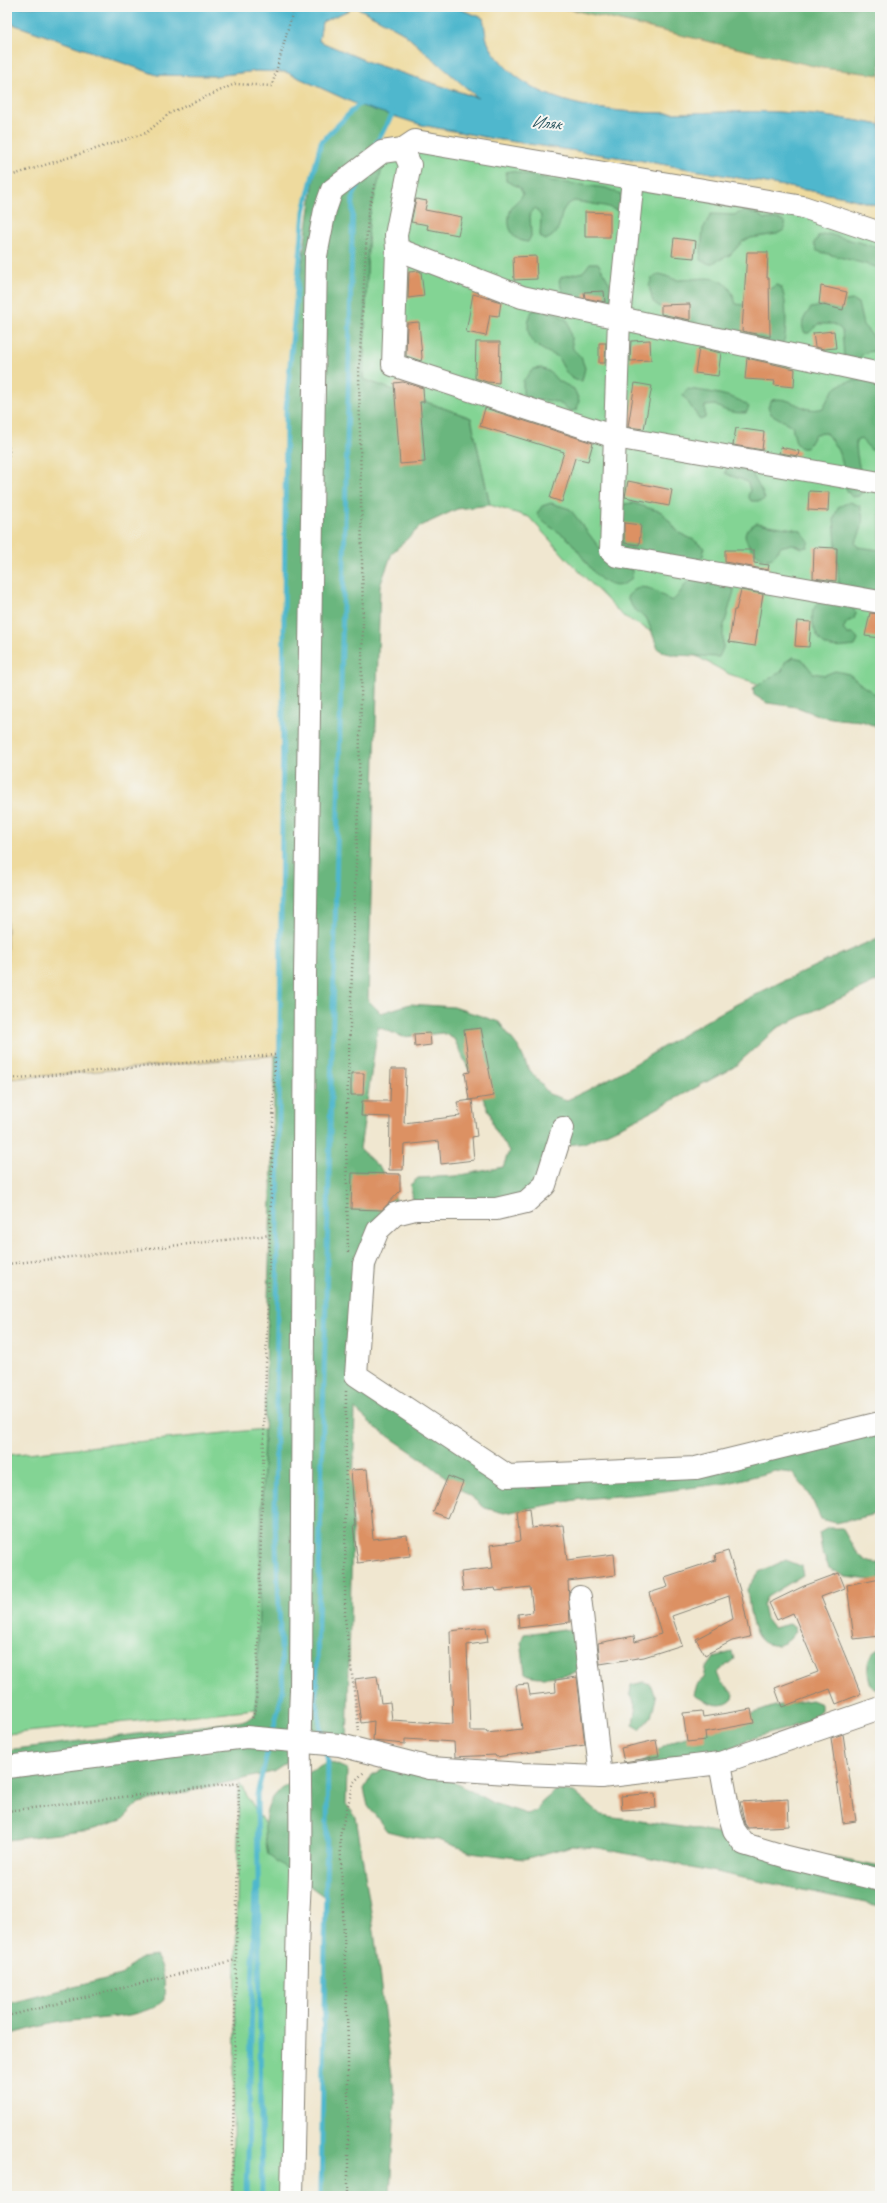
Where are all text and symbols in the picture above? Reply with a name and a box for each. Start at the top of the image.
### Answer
water label: Иляк [530,111,564,134]

